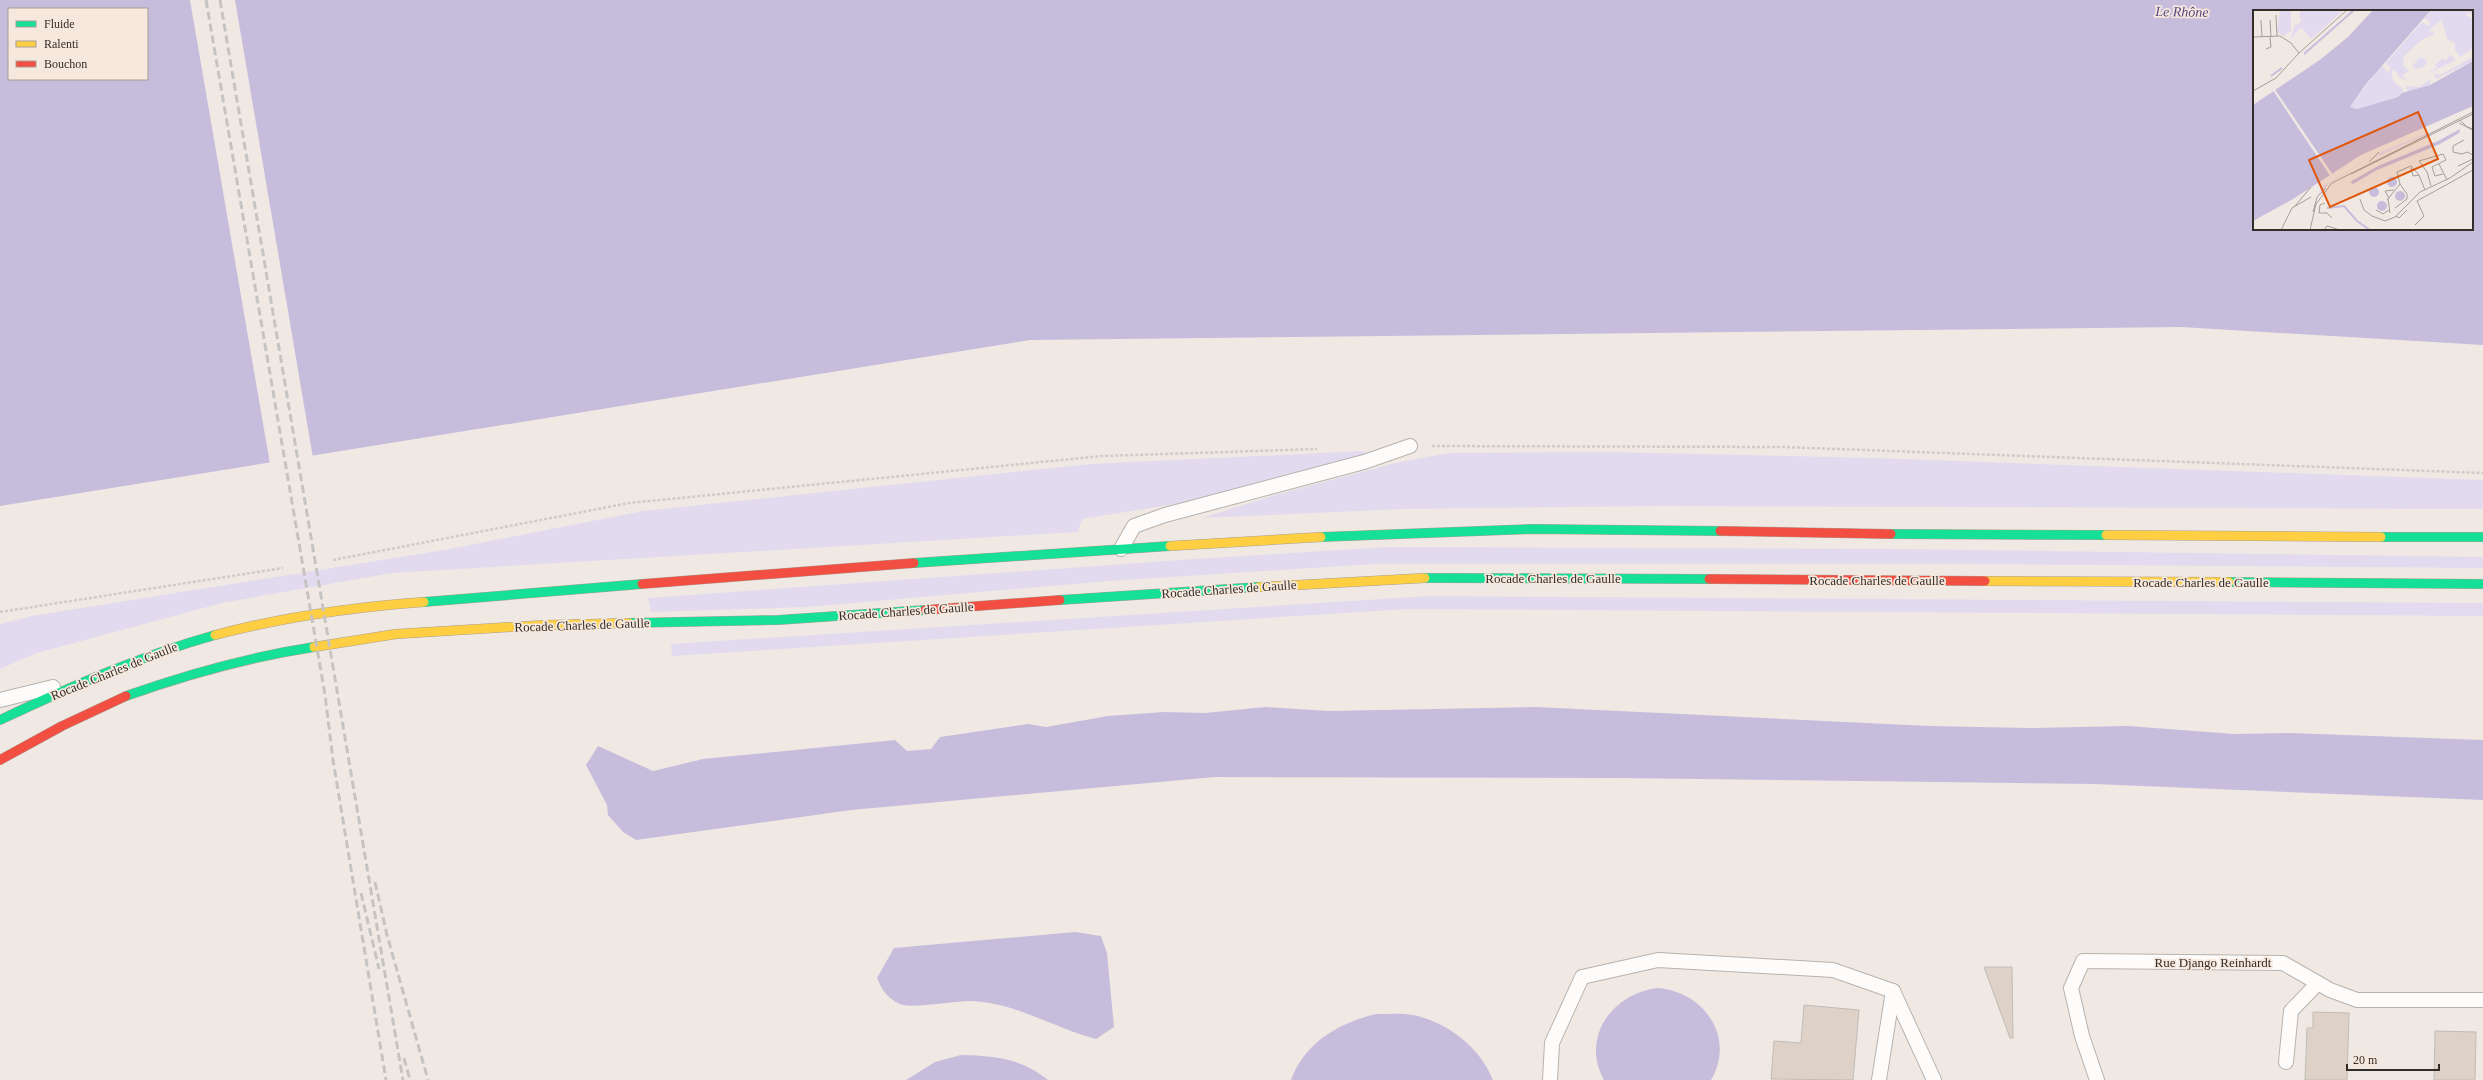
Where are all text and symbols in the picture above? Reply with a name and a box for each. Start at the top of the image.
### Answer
water label: Le Rhône [2154,4,2209,20]
legend [8,8,148,80]
inset map [2253,10,2473,230]
text: Fluide [44,17,75,31]
text: Ralenti [44,37,79,51]
text: Bouchon [44,57,87,71]
street label: Rocade Charles de Gaulle [1485,571,1621,586]
street label: Rocade Charles de Gaulle [1809,573,1945,588]
street label: Rocade Charles de Gaulle [2133,575,2269,590]
street label: Rocade Charles de Gaulle [1161,577,1297,601]
street label: Rocade Charles de Gaulle [838,599,974,623]
street label: Rocade Charles de Gaulle [514,615,650,635]
street label: Rocade Charles de Gaulle [48,639,180,703]
street label: Rue Django Reinhardt [2155,955,2272,970]
scale bar [2347,1046,2439,1072]
text: 20 m [2353,1053,2378,1067]

